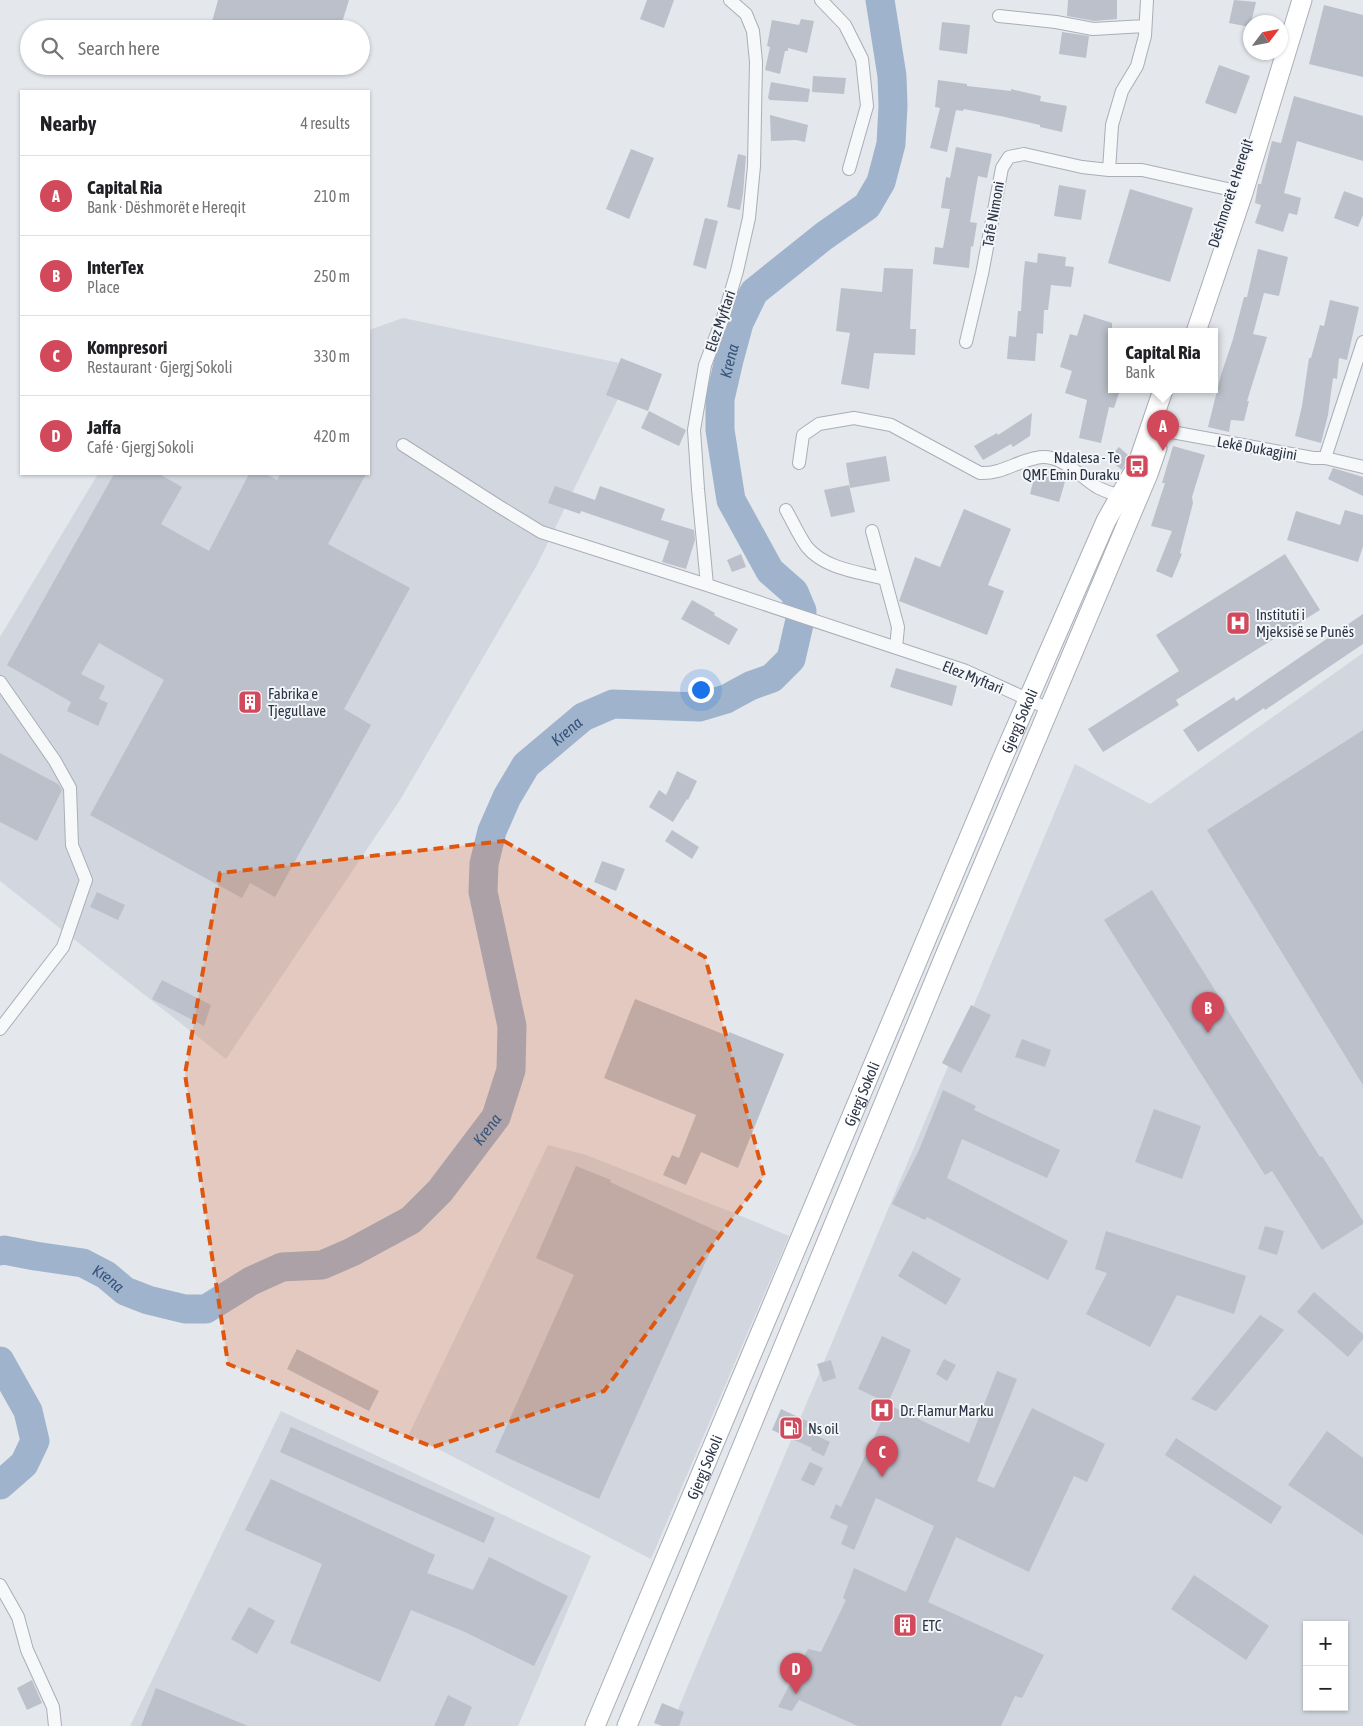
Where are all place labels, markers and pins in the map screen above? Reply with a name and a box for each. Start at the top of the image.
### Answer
pin: A [1147,410,1179,451]
place label: Ndalesa - Te QMF Emin Duraku [1023,449,1120,483]
bus stop icon: Ndalesa - Te QMF Emin Duraku [1124,453,1150,479]
place label: Instituti i Mjeksisë se Punës [1256,606,1354,640]
hospital icon: Instituti i Mjeksisë se Punës [1225,610,1251,636]
place label: Fabrika e Tjegullave [268,685,326,719]
building icon: Fabrika e Tjegullave [237,689,263,715]
pin: B [1192,992,1224,1033]
hospital icon: Dr. Flamur Marku [869,1397,895,1423]
place label: Dr. Flamur Marku [900,1402,994,1419]
fuel station icon: Ns oil [778,1415,804,1441]
place label: Ns oil [808,1420,839,1437]
pin: C [866,1436,898,1477]
building icon: ETC [892,1612,918,1638]
place label: ETC [922,1617,942,1634]
pin: D [780,1653,812,1694]

